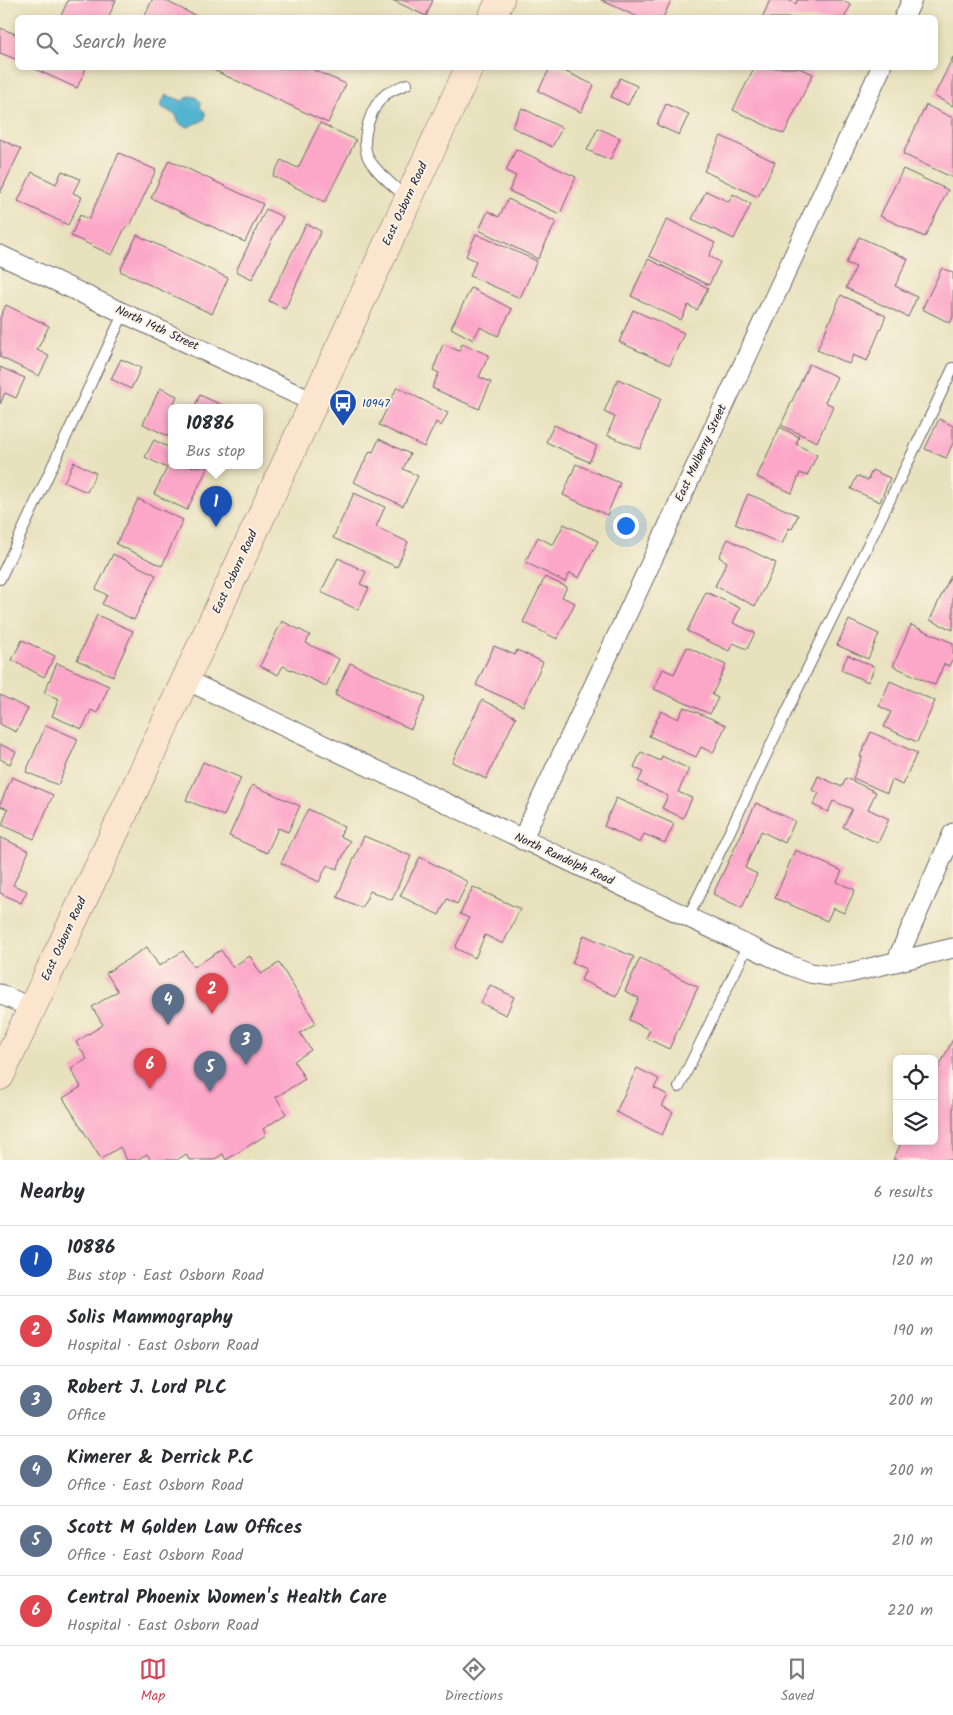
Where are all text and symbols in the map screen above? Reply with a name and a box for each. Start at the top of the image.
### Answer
search box [15,15,938,70]
text: Search here [73,28,167,58]
icon: search [33,29,61,57]
street label: East Osborn Road [377,158,433,249]
street label: North 14th Street [112,300,202,356]
bus stop icon: 10947 [328,388,358,427]
place label: 10947 [362,394,390,413]
street label: East Mulberry Street [670,401,732,505]
popup [168,404,263,469]
text: 10886 [186,409,234,439]
text: Bus stop [186,439,245,464]
pin: 1 [200,486,232,527]
your location [613,513,639,539]
street label: East Osborn Road [207,526,263,617]
street label: North Randolph Road [511,828,618,891]
street label: East Osborn Road [36,893,92,984]
pin: 2 [196,973,228,1014]
pin: 4 [152,984,184,1025]
pin: 3 [230,1024,262,1065]
pin: 6 [134,1048,166,1089]
pin: 5 [194,1051,226,1092]
map controls [893,1055,938,1145]
button: locate [893,1055,938,1100]
button: layers [893,1100,938,1145]
text: Nearby [20,1176,85,1209]
text: 6 results [874,1180,933,1205]
text: 10886 [67,1233,115,1263]
text: 1 [34,1248,38,1273]
text: 120 m [892,1248,933,1273]
text: Bus stop · East Osborn Road [67,1263,264,1288]
text: Solis Mammography [67,1303,233,1333]
text: 2 [31,1318,41,1343]
text: 190 m [893,1318,933,1343]
text: Hospital · East Osborn Road [67,1333,258,1358]
text: Robert J. Lord PLC [67,1373,227,1403]
text: 3 [32,1388,40,1413]
text: 200 m [889,1388,933,1413]
text: Office [67,1403,106,1428]
text: Kimerer & Derrick P.C [67,1443,254,1473]
text: 4 [32,1458,40,1483]
text: 200 m [889,1458,933,1483]
text: Office · East Osborn Road [67,1473,243,1498]
text: Scott M Golden Law Offices [67,1513,302,1543]
text: 5 [32,1528,40,1553]
text: 210 m [892,1528,933,1553]
text: Office · East Osborn Road [67,1543,243,1568]
text: Central Phoenix Women's Health Care [67,1583,387,1613]
text: 6 [32,1598,40,1623]
text: 220 m [887,1598,933,1623]
text: Hospital · East Osborn Road [67,1613,258,1638]
tab: Map [139,1655,167,1707]
tab: Directions [445,1655,503,1707]
tab: Saved [781,1655,814,1707]

